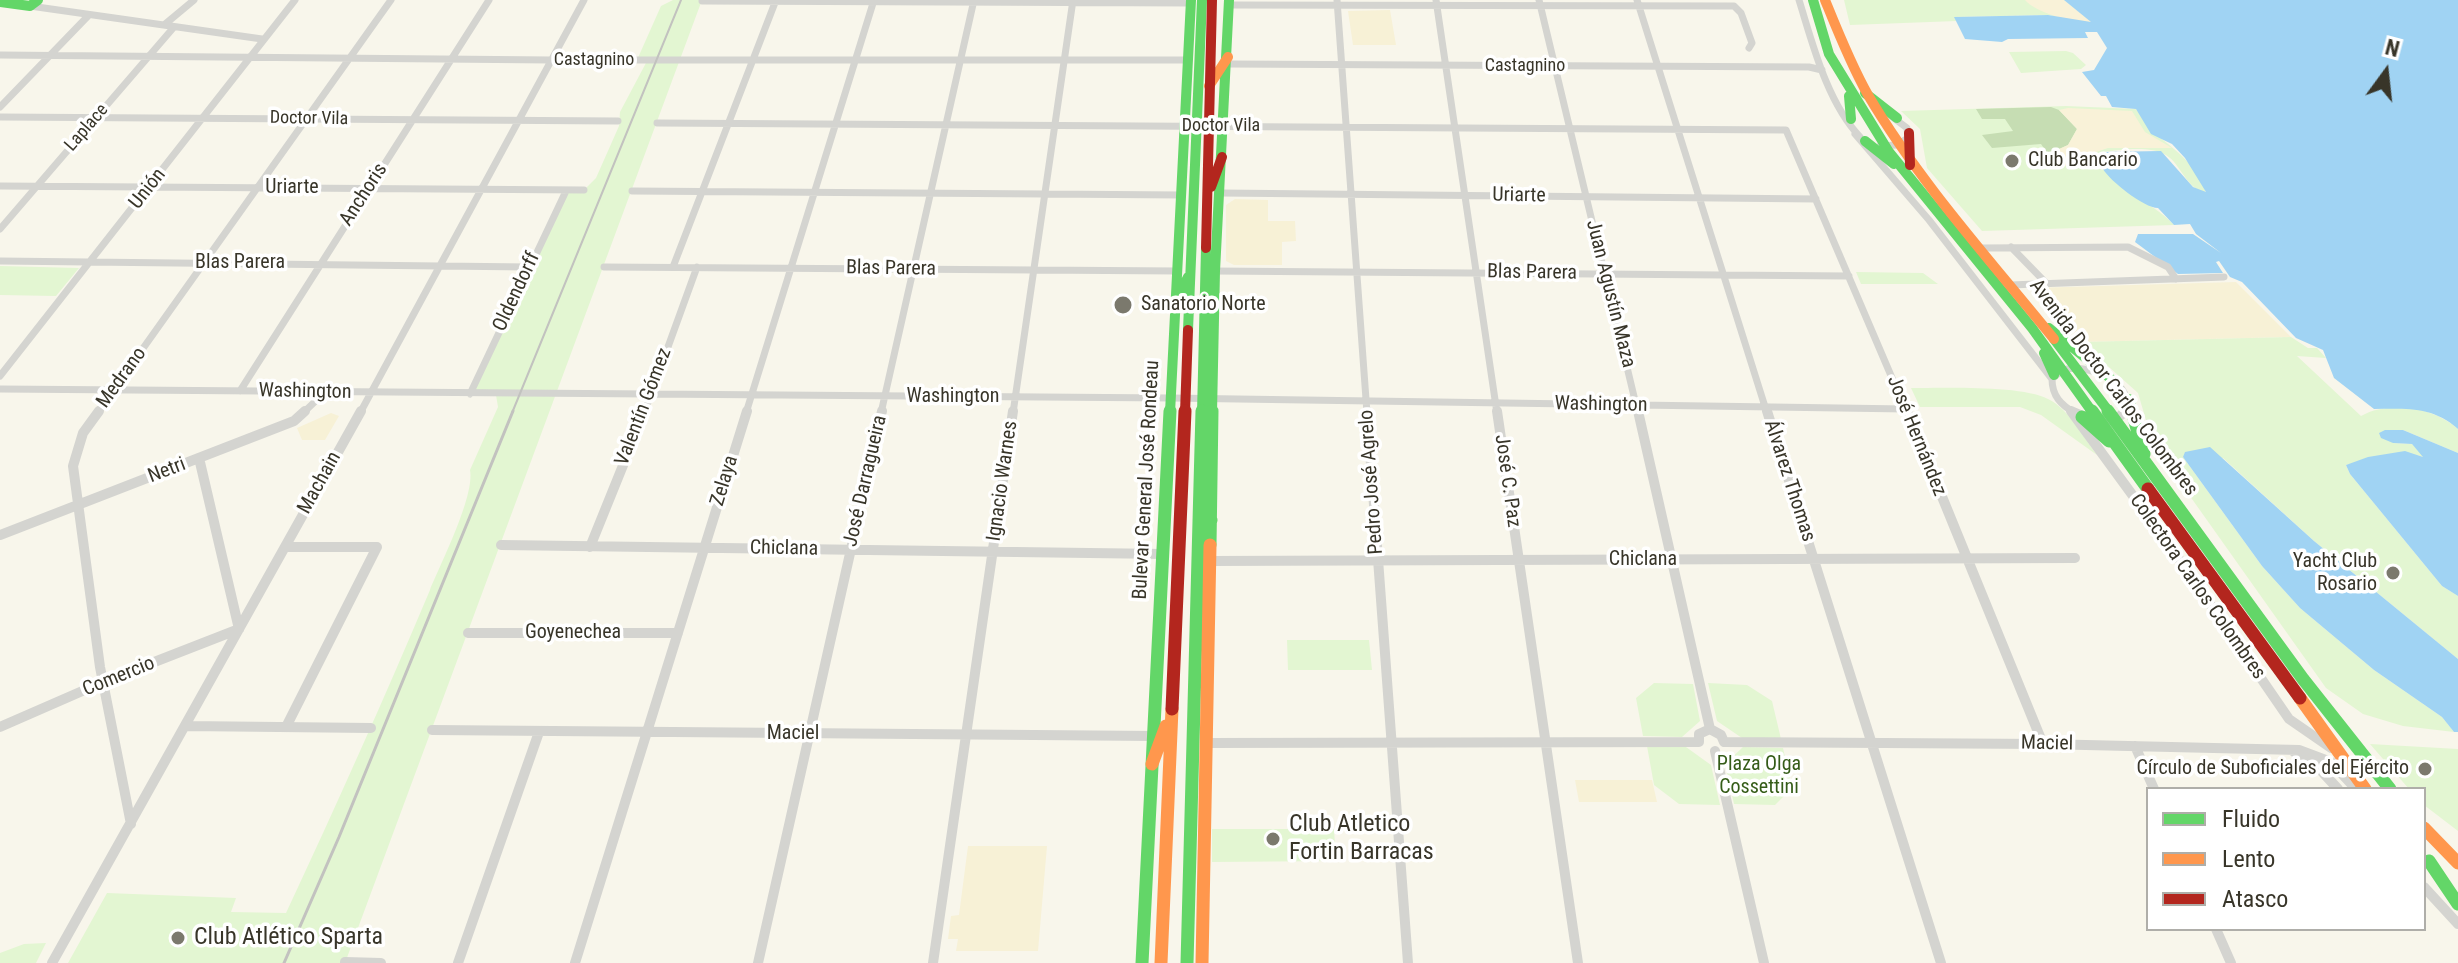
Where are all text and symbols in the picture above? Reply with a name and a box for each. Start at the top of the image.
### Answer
north arrow [2346,32,2426,112]
text: N [2383,35,2402,62]
street label: Castagnino [554,49,634,71]
street label: Castagnino [1485,55,1565,77]
street label: Laplace [61,100,113,156]
street label: Doctor Vila [270,108,348,130]
street label: Doctor Vila [1182,115,1260,137]
place label: Club Bancario [2028,149,2138,173]
marker: Club Bancario [2003,152,2021,170]
street label: Anchoris [335,159,393,231]
street label: Unión [125,164,171,214]
street label: Uriarte [265,176,319,200]
street label: Uriarte [1492,184,1546,208]
street label: Juan Agustín Maza [1580,218,1640,370]
street label: Oldendorff [488,249,546,335]
street label: Blas Parera [195,251,285,275]
street label: Blas Parera [846,256,936,282]
street label: Blas Parera [1487,260,1577,286]
street label: Avenida Doctor Carlos Colombres [2024,275,2202,501]
place label: Sanatorio Norte [1141,293,1266,317]
marker: Sanatorio Norte [1112,294,1134,316]
street label: Medrano [92,343,152,413]
street label: Valentín Gómez [611,345,677,469]
street label: Bulevar General José Rondeau [1129,360,1165,600]
street label: José Hernández [1881,372,1951,500]
street label: Washington [258,379,352,405]
street label: Washington [907,385,999,409]
street label: Washington [1554,392,1648,418]
street label: Pedro José Agrelo [1355,409,1389,555]
street label: José Darragueira [839,413,893,549]
street label: Álvarez Thomas [1758,417,1820,545]
street label: Ignacio Warnes [983,419,1023,543]
street label: José C. Paz [1489,433,1525,529]
street label: Machain [293,448,347,518]
street label: Netri [145,453,189,489]
street label: Zelaya [706,453,744,509]
street label: Colectora Carlos Colombres [2124,490,2270,684]
street label: Chiclana [750,536,818,562]
street label: Chiclana [1609,548,1677,572]
place label: Yacht Club Rosario [2293,550,2377,597]
marker: Yacht Club Rosario [2384,564,2402,582]
street label: Goyenechea [525,621,621,645]
street label: Comercio [79,652,159,702]
street label: Maciel [767,722,819,746]
street label: Maciel [2021,732,2073,756]
park label: Plaza Olga Cossettini [1717,753,1801,800]
place label: Círculo de Suboficiales del Ejército [2136,757,2409,781]
marker: Círculo de Suboficiales del Ejército [2416,760,2434,778]
legend [2146,787,2426,931]
text: Fluido [2222,805,2280,833]
place label: Club Atletico Fortin Barracas [1289,811,1434,867]
marker: Club Atletico Fortin Barracas [1264,830,1282,848]
text: Lento [2222,845,2275,873]
text: Atasco [2222,885,2288,913]
place label: Club Atlético Sparta [194,924,383,952]
marker: Club Atlético Sparta [169,929,187,947]

